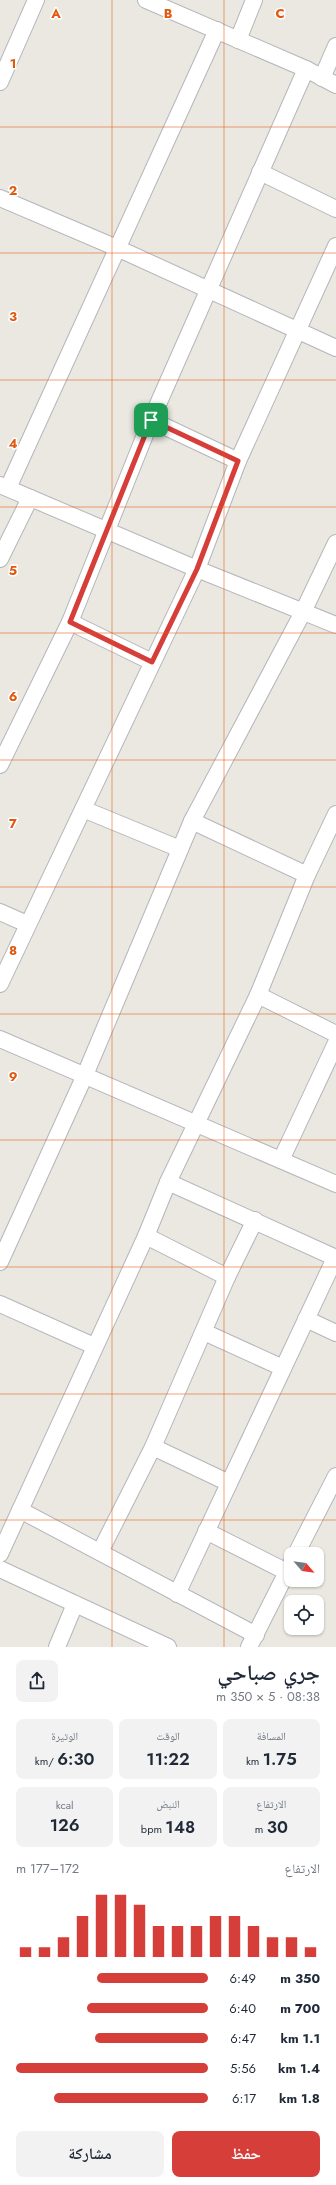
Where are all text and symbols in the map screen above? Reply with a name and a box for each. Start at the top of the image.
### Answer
text: A [50,4,61,23]
text: B [164,4,173,23]
text: C [275,4,285,23]
text: 1 [10,54,16,73]
text: 2 [9,181,17,200]
text: 3 [9,307,17,326]
pin [134,403,168,437]
icon: arrive [140,409,162,431]
text: 4 [8,434,18,453]
text: 5 [9,561,17,580]
text: 6 [9,687,18,706]
text: 7 [9,814,17,833]
text: 8 [9,941,17,960]
text: 9 [9,1067,18,1086]
north arrow [284,1547,324,1587]
map controls [284,1547,324,1635]
button: locate [284,1595,324,1635]
text: جري صباحي [217,1656,320,1688]
button: share [16,1660,58,1702]
text: 08:38 · 5 × 350 m [216,1687,320,1706]
text: الوتيرة [51,1728,78,1744]
text: الوقت [156,1728,180,1744]
text: المسافة [257,1728,286,1744]
text: 6:30 [57,1747,95,1771]
text: 11:22 [146,1747,190,1771]
text: 1.75 [263,1747,297,1771]
text: /km [35,1753,57,1769]
text: km [246,1753,263,1769]
text: النبض [156,1796,180,1812]
text: الارتفاع [256,1796,286,1812]
text: kcal [56,1797,74,1813]
text: 126 [50,1813,80,1837]
text: 148 [165,1815,195,1839]
text: 30 [267,1815,288,1839]
text: bpm [141,1821,165,1837]
text: m [255,1821,267,1837]
text: 172–177 m [16,1859,79,1878]
text: الارتفاع [285,1859,320,1878]
text: 6:49 [230,1969,256,1988]
text: 350 m [280,1969,320,1988]
text: 6:40 [229,1999,256,2018]
text: 700 m [280,1999,320,2018]
text: 6:47 [230,2029,256,2048]
text: 1.1 km [281,2029,320,2048]
text: 5:56 [230,2059,256,2078]
text: 1.4 km [278,2059,320,2078]
text: 6:17 [232,2089,256,2108]
text: 1.8 km [279,2089,320,2108]
button: مشاركة [16,2131,164,2177]
button: حفظ [172,2131,320,2177]

